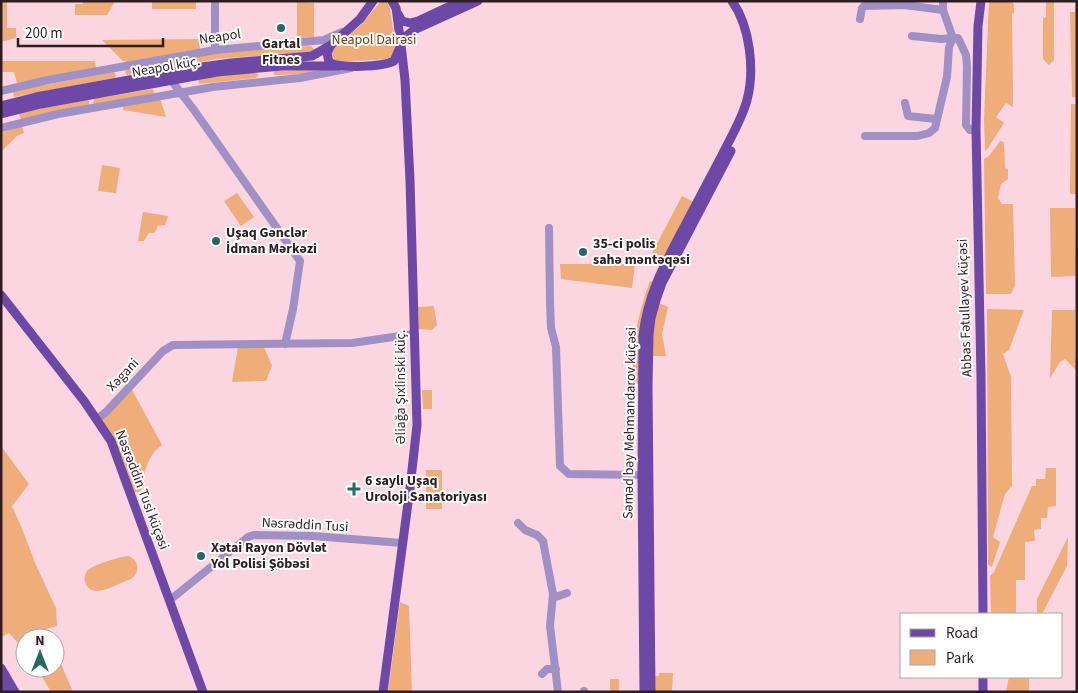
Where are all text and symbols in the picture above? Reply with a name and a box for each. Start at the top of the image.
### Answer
scale bar [18,15,162,47]
marker: Gartal Fitnes [275,22,287,34]
text: 200 m [25,23,63,44]
street label: Neapol [198,24,243,50]
park label: Neapol Dairəsi [332,30,416,50]
place label: Gartal Fitnes [262,34,300,70]
street label: Neapol küç. [130,51,202,83]
place label: Uşaq Gənclər İdman Mərkəzi [226,223,317,259]
place label: 35-ci polis sahə məntəqəsi [593,234,690,270]
marker: Uşaq Gənclər İdman Mərkəzi [210,235,222,247]
street label: Abbas Fətullayev küçəsi [953,238,977,378]
marker: 35-ci polis sahə məntəqəsi [577,246,589,258]
street label: Səməd bəy Mehmandarov küçəsi [618,327,642,519]
street label: Əliağa Şıxlinski küç. [391,330,411,444]
street label: Xəgani [102,354,144,396]
street label: Nəsrəddin Tusi küçəsi [110,427,174,553]
place label: 6 saylı Uşaq Uroloji Sanatoriyası [365,471,487,507]
marker: 6 saylı Uşaq Uroloji Sanatoriyası [347,482,361,496]
street label: Nəsrəddin Tusi [261,513,349,537]
place label: Xətai Rayon Dövlət Yol Polisi Şöbəsi [210,538,327,574]
marker: Xətai Rayon Dövlət Yol Polisi Şöbəsi [195,550,207,562]
legend [900,613,1063,678]
text: Road [946,623,978,644]
north arrow [15,628,65,678]
text: N [35,631,45,651]
text: Park [946,648,975,669]

